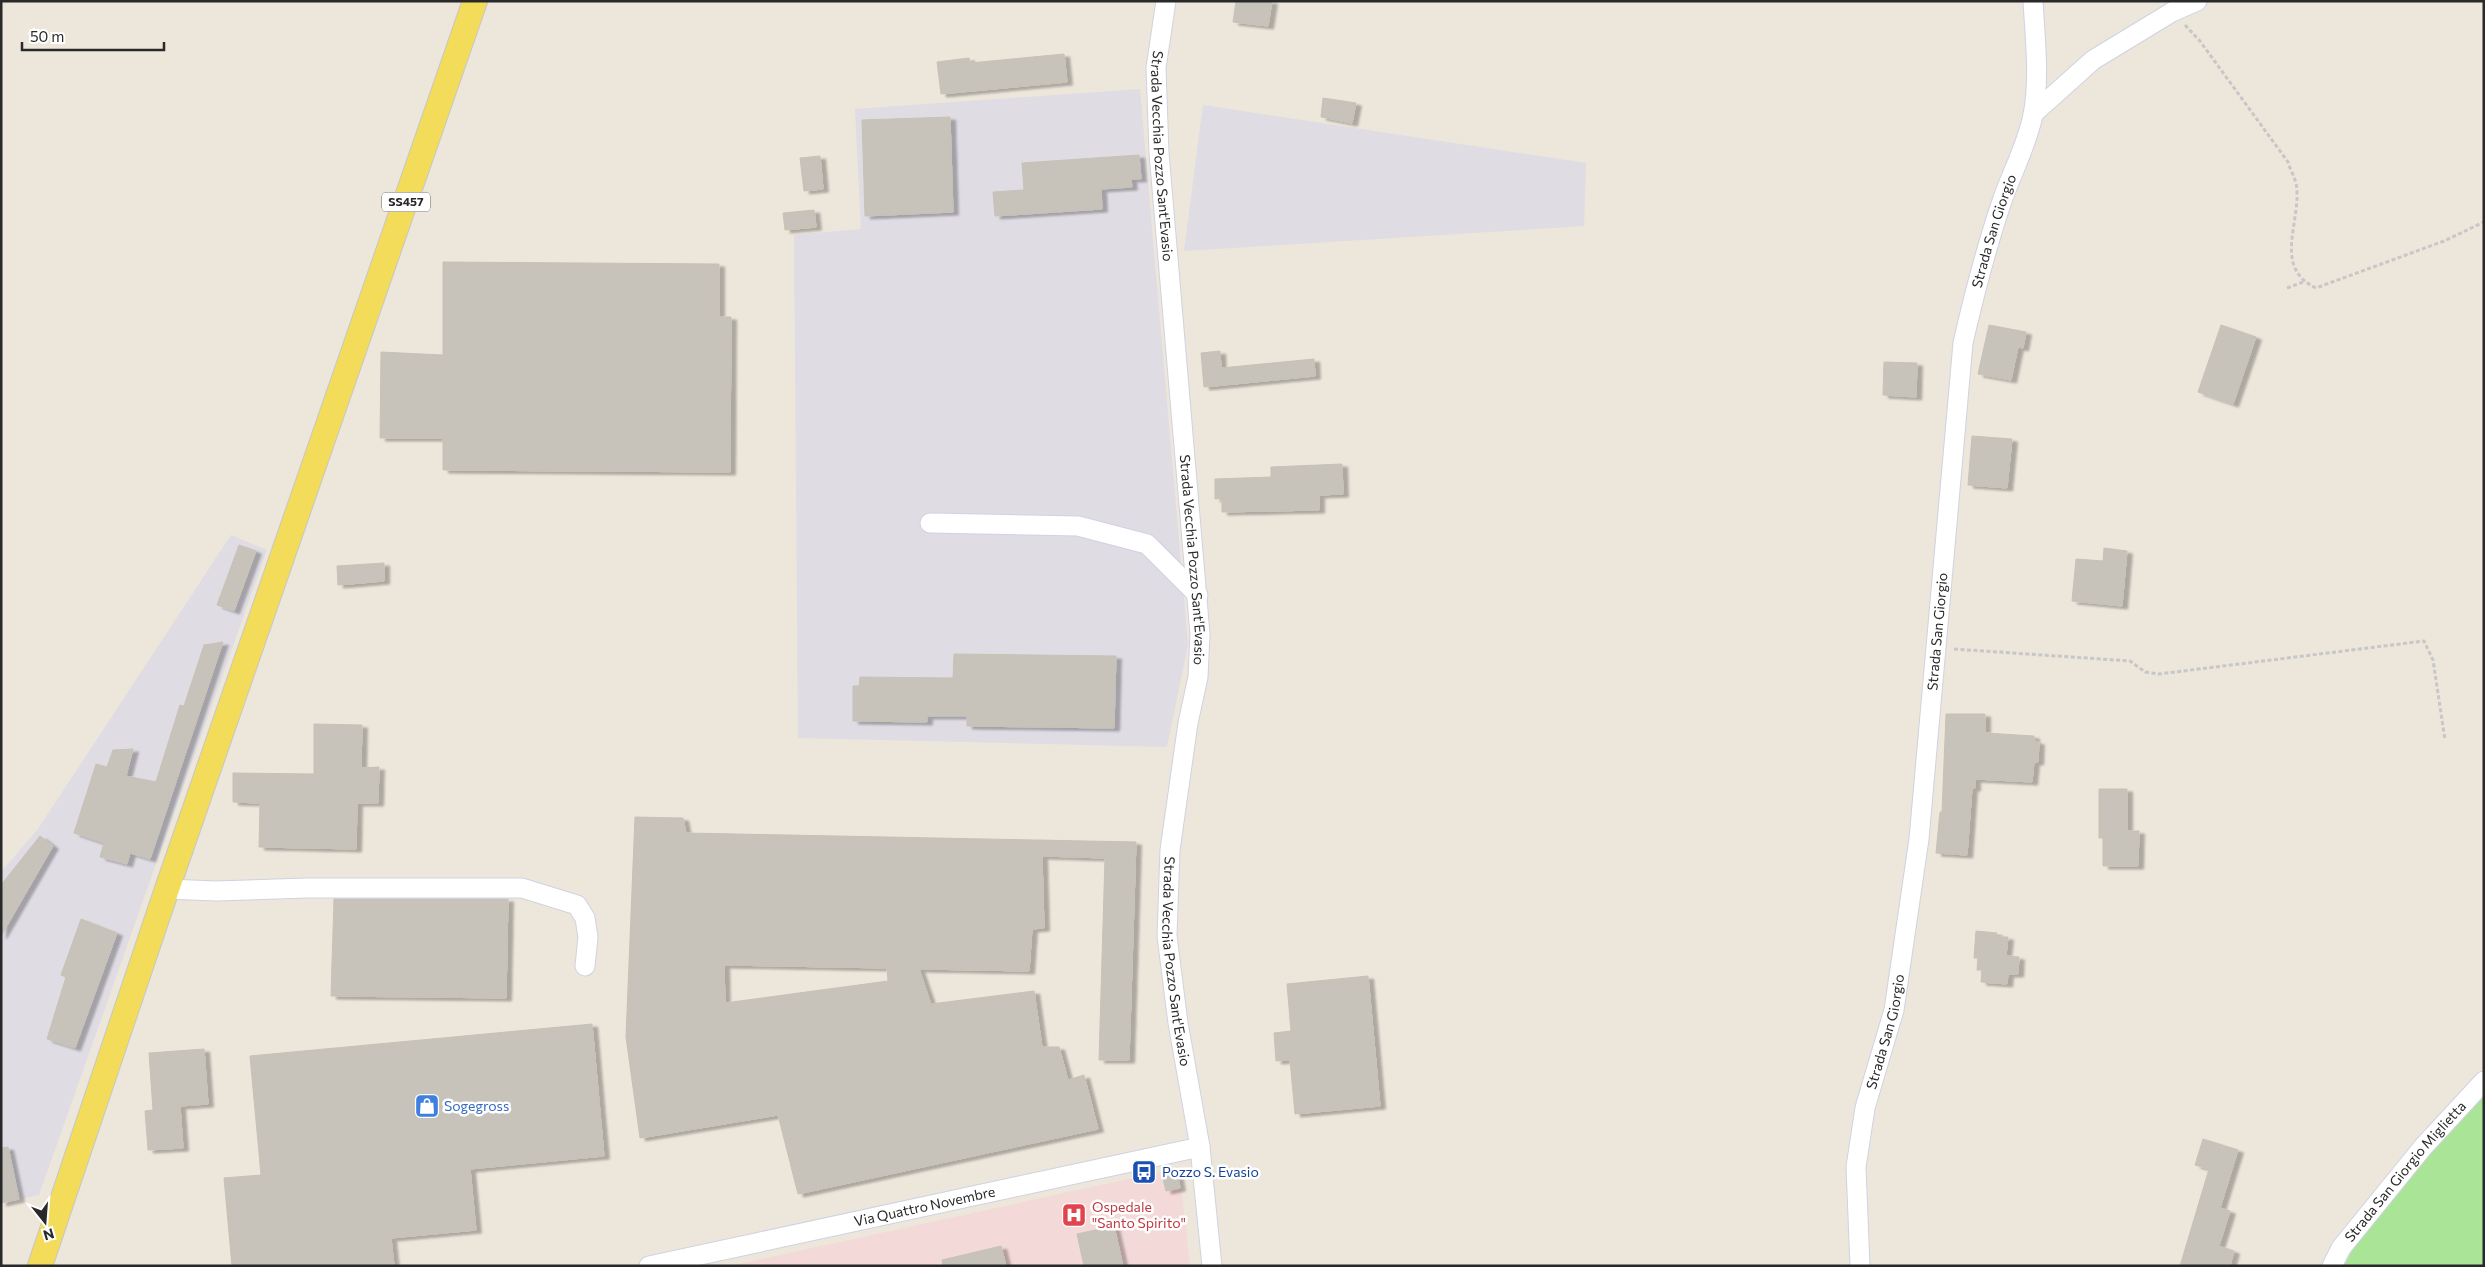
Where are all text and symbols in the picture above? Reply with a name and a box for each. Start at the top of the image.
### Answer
scale bar [22,20,165,52]
text: 50 m [30,27,64,45]
street label: Strada Vecchia Pozzo Sant'Evasio [1148,50,1177,262]
street label: Strada San Giorgio [1968,171,2020,290]
road number: SS457 [382,192,430,212]
street label: Strada Vecchia Pozzo Sant'Evasio [1177,454,1209,665]
street label: Strada San Giorgio [1923,572,1951,691]
street label: Strada Vecchia Pozzo Sant'Evasio [1159,856,1195,1068]
street label: Strada San Giorgio [1862,973,1907,1091]
shop icon: Sogegross [414,1093,440,1119]
place label: Sogegross [444,1097,509,1114]
street label: Strada San Giorgio Miglietta [2341,1097,2469,1245]
bus stop icon: Pozzo S. Evasio [1131,1159,1157,1185]
place label: Pozzo S. Evasio [1162,1163,1259,1180]
street label: Via Quattro Novembre [852,1182,997,1229]
north arrow [20,1197,70,1247]
place label: Ospedale "Santo Spirito" [1092,1198,1186,1231]
hospital icon: Ospedale "Santo Spirito" [1061,1202,1087,1228]
text: N [41,1225,56,1245]

